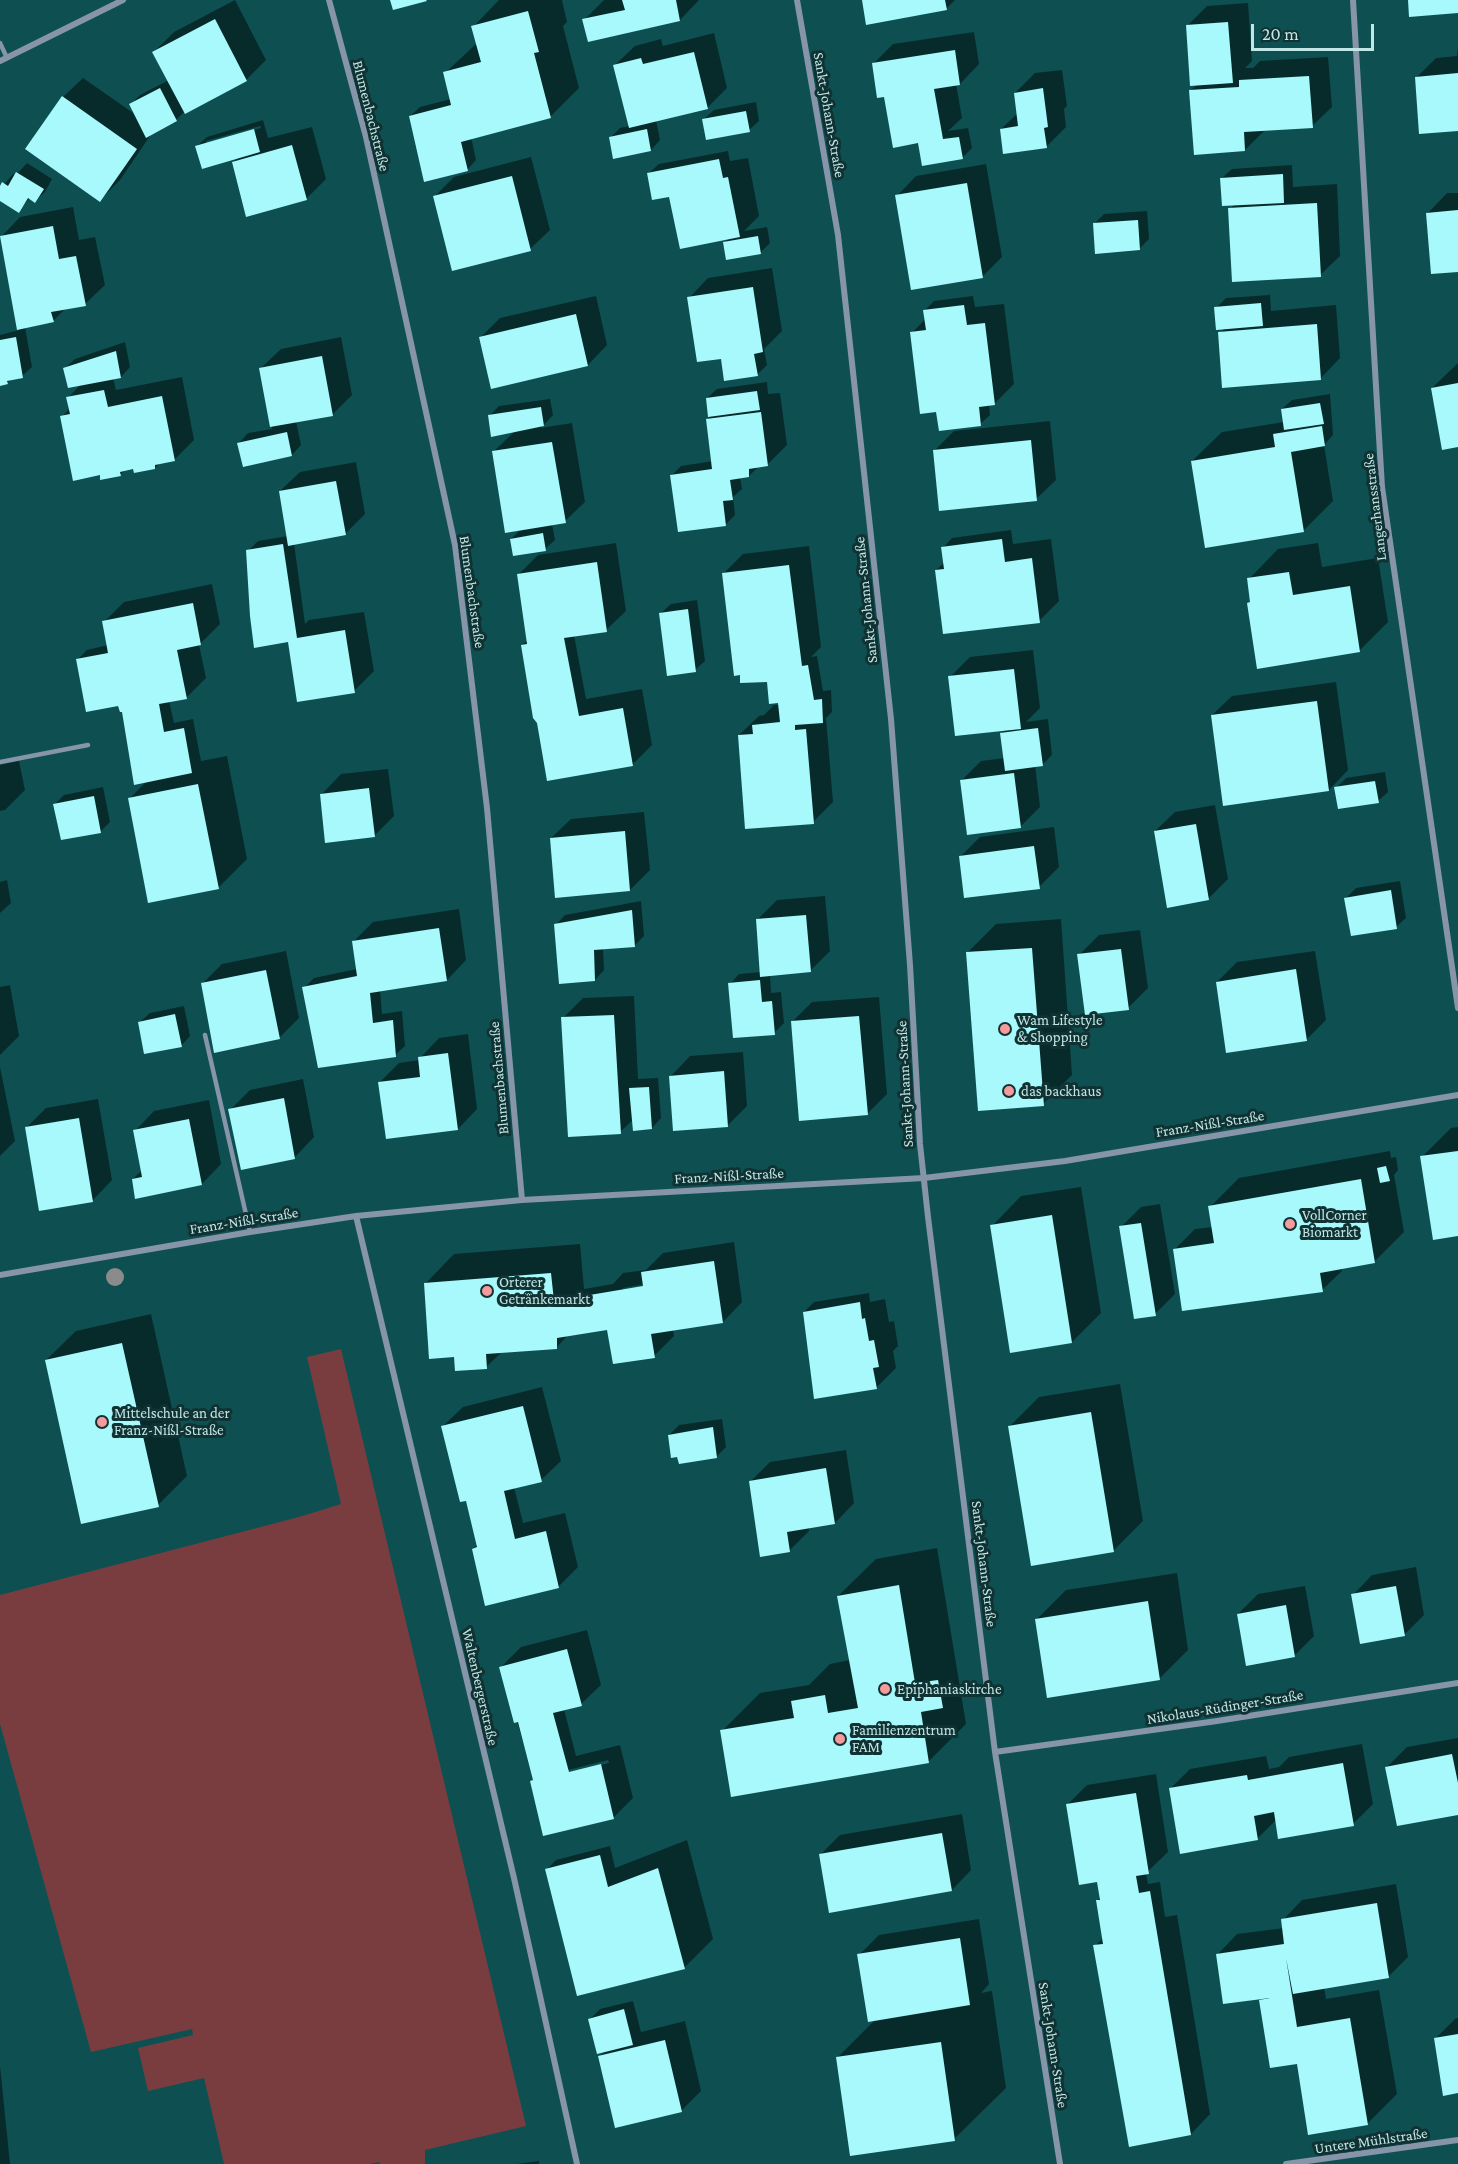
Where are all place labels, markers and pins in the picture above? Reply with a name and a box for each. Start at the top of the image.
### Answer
place label: Wam Lifestyle & Shopping [1017,1011,1102,1046]
marker: Wam Lifestyle & Shopping [998,1022,1012,1036]
place label: das backhaus [1021,1082,1101,1100]
marker: das backhaus [1002,1084,1016,1098]
place label: VollCorner Biomarkt [1302,1206,1367,1241]
marker: VollCorner Biomarkt [1283,1217,1297,1231]
place label: Orterer Getränkemarkt [499,1273,590,1308]
marker: Orterer Getränkemarkt [480,1284,494,1298]
place label: Mittelschule an der Franz-Nißl-Straße [114,1404,230,1439]
marker: Mittelschule an der Franz-Nißl-Straße [95,1415,109,1429]
place label: Epiphaniaskirche [897,1680,1002,1698]
marker: Epiphaniaskirche [878,1682,892,1696]
place label: Familienzentrum FAM [852,1721,956,1756]
marker: Familienzentrum FAM [833,1732,847,1746]

